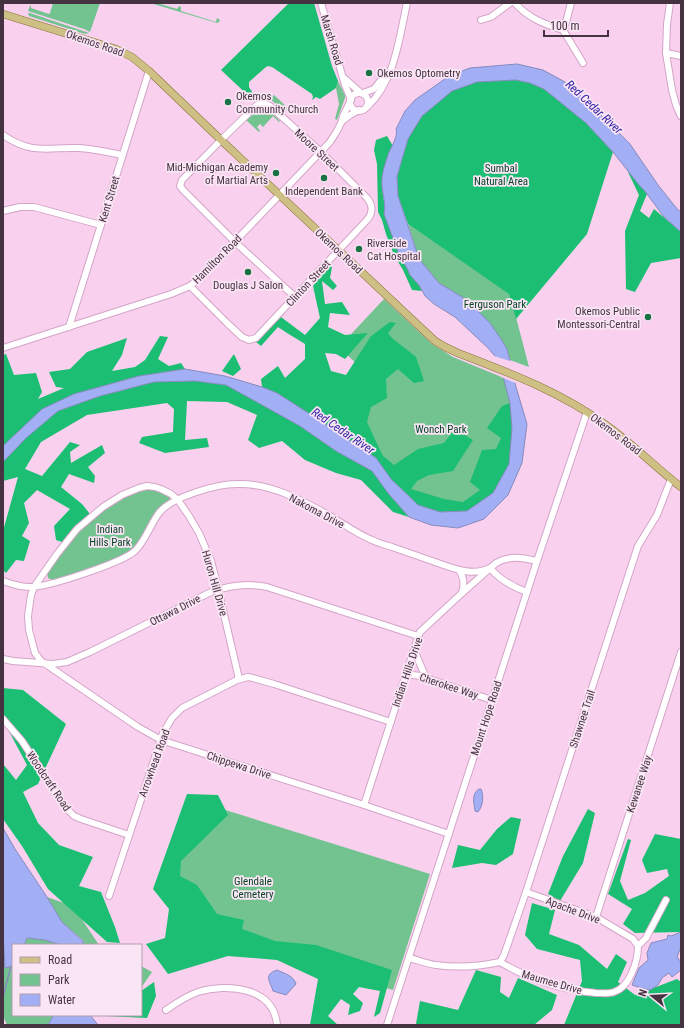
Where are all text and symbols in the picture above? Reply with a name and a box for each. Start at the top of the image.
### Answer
scale bar [544,12,608,38]
street label: Marsh Road [318,13,345,67]
text: 100 m [550,19,580,33]
street label: Okemos Road [64,28,125,59]
place label: Okemos Optometry [377,67,461,80]
marker: Okemos Optometry [364,68,374,78]
water label: Red Cedar River [563,77,626,137]
place label: Okemos Community Church [236,90,318,116]
marker: Okemos Community Church [223,97,233,107]
street label: Moore Street [292,126,342,174]
place label: Mid-Michigan Academy of Martial Arts [167,161,268,187]
park label: Sumbal Natural Area [474,162,528,188]
marker: Mid-Michigan Academy of Martial Arts [271,168,281,178]
marker: Independent Bank [319,173,329,183]
street label: Kent Street [96,174,123,224]
place label: Independent Bank [285,185,363,198]
street label: Okemos Road [312,226,365,277]
street label: Hamilton Road [190,232,245,287]
place label: Riverside Cat Hospital [367,237,421,263]
marker: Riverside Cat Hospital [354,244,364,254]
street label: Clinton Street [284,257,333,309]
marker: Douglas J Salon [243,267,253,277]
place label: Douglas J Salon [213,279,283,292]
park label: Ferguson Park [464,298,526,311]
place label: Okemos Public Montessori-Central [557,305,640,331]
marker: Okemos Public Montessori-Central [643,312,653,322]
water label: Red Cedar River [309,405,377,457]
street label: Okemos Road [588,411,644,458]
park label: Wonch Park [415,423,467,436]
street label: Nakoma Drive [287,491,347,531]
park label: Indian Hills Park [89,523,131,549]
street label: Huron Hill Drive [199,549,230,617]
street label: Ottawa Drive [148,592,203,629]
street label: Indian Hills Drive [389,635,426,709]
street label: Cherokee Way [418,671,480,702]
street label: Mount Hope Road [468,679,505,757]
street label: Shawnee Trail [567,689,598,750]
street label: Arrowhead Road [136,727,173,799]
street label: Woodcraft Road [24,749,73,814]
street label: Chippewa Drive [205,749,273,782]
street label: Kewanee Way [624,753,655,814]
park label: Glendale Cemetery [232,875,274,901]
street label: Apache Drive [544,894,602,927]
legend [12,944,142,1016]
text: Road [48,953,72,967]
street label: Maumee Drive [520,968,583,997]
text: Park [48,973,70,987]
north arrow [632,976,672,1016]
text: N [636,988,650,998]
text: Water [48,993,76,1007]

